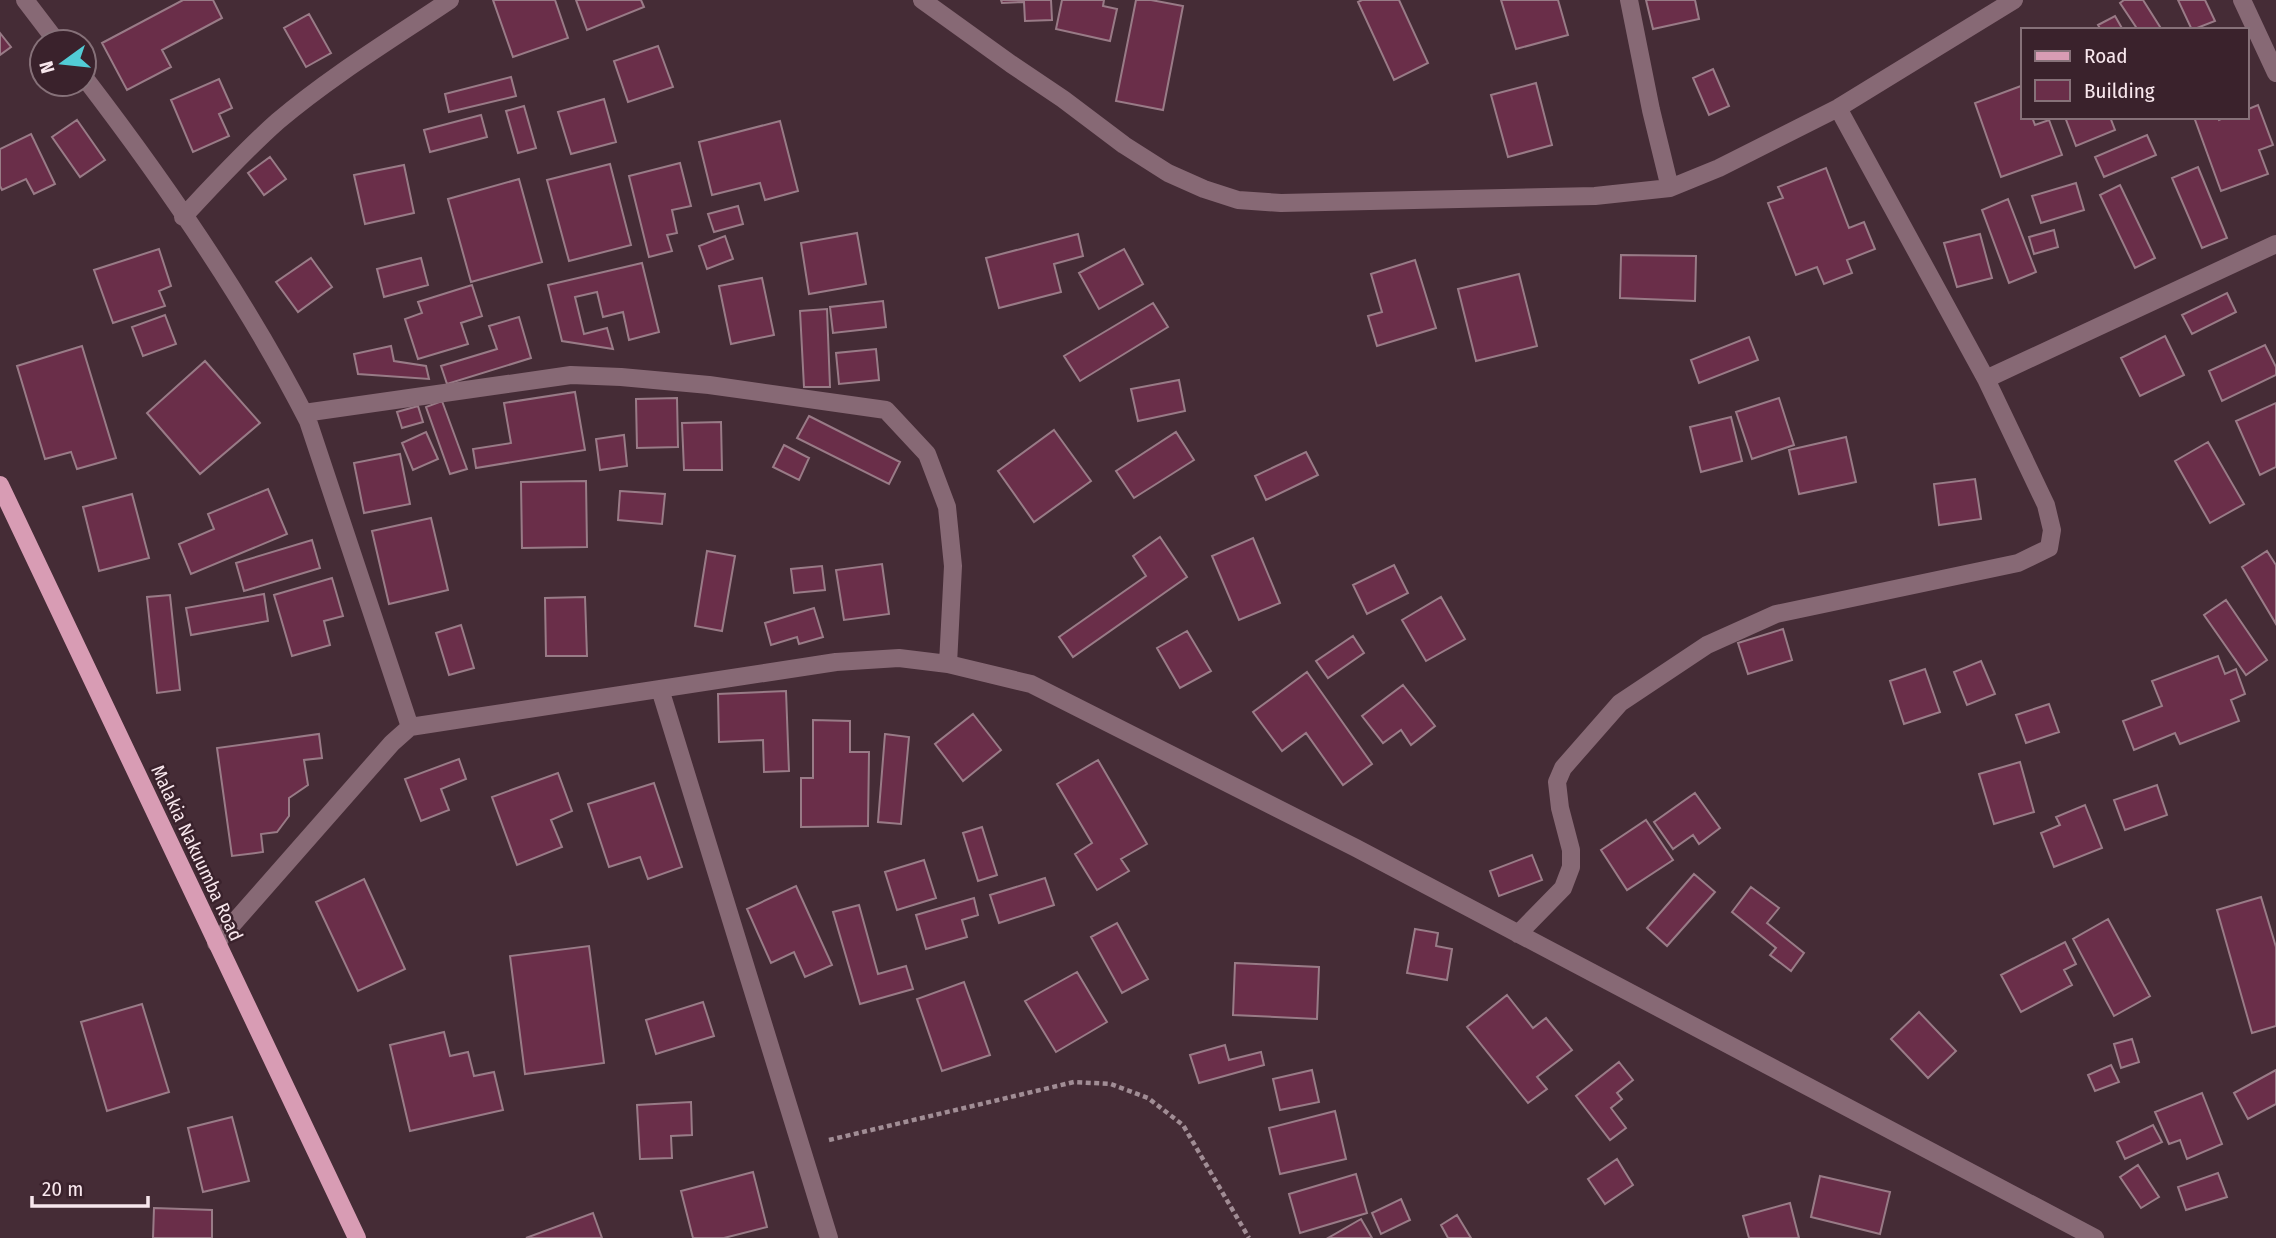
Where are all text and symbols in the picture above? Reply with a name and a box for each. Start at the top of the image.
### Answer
north arrow [28,28,98,98]
legend [2021,28,2248,119]
text: Road [2084,43,2128,69]
text: N [34,59,60,76]
text: Building [2084,78,2155,104]
street label: Malakia Nakuumba Road [146,761,248,945]
scale bar [32,1164,147,1208]
text: 20 m [42,1176,83,1202]

